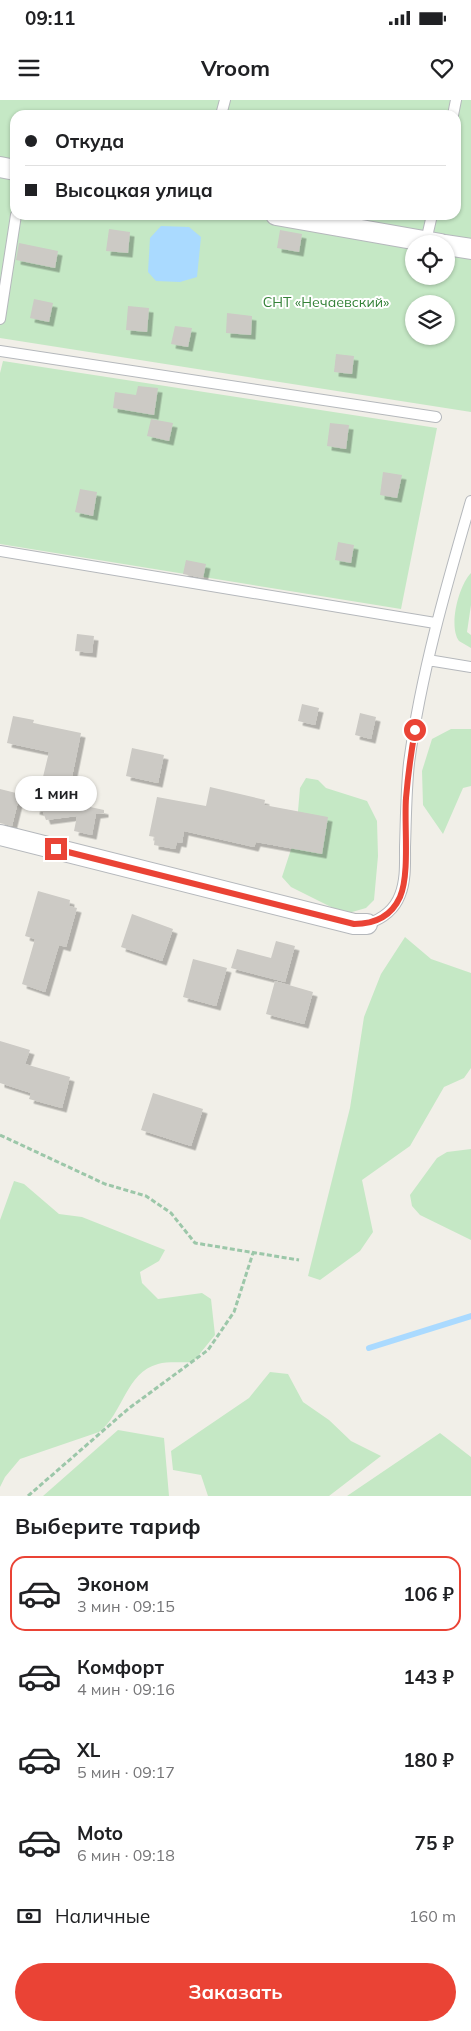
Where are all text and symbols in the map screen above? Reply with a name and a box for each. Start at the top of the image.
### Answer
text: 09:11 [25,6,75,30]
icon: menu [15,54,43,82]
text: Vroom [201,54,270,82]
icon: heart [428,54,456,82]
text: Откуда [55,129,124,153]
text: Высоцкая улица [55,178,213,202]
map controls [405,235,455,345]
button: locate [405,235,455,285]
park label: СНТ «Нечаевский» [263,293,389,311]
button: layers [405,295,455,345]
route start [404,719,426,741]
callout: 1 мин [15,776,97,812]
text: 1 мин [34,783,78,803]
route end [45,838,67,860]
text: Выберите тариф [15,1512,201,1540]
icon: car [17,1571,62,1616]
text: Эконом [77,1572,149,1596]
text: 106 ₽ [403,1582,454,1606]
text: 3 мин · 09:15 [77,1596,175,1616]
icon: car [17,1654,62,1699]
text: Комфорт [77,1655,164,1679]
text: 143 ₽ [403,1665,454,1689]
text: 4 мин · 09:16 [77,1679,175,1699]
icon: car [17,1737,62,1782]
text: XL [77,1738,100,1762]
text: 180 ₽ [403,1748,454,1772]
text: 5 мин · 09:17 [77,1762,175,1782]
icon: car [17,1820,62,1865]
text: Moto [77,1821,123,1845]
text: 75 ₽ [415,1831,454,1855]
text: 6 мин · 09:18 [77,1845,175,1865]
icon: cash [15,1902,43,1930]
text: Наличные [55,1904,150,1928]
text: 160 m [409,1906,456,1926]
button: Заказать [15,1963,456,2021]

